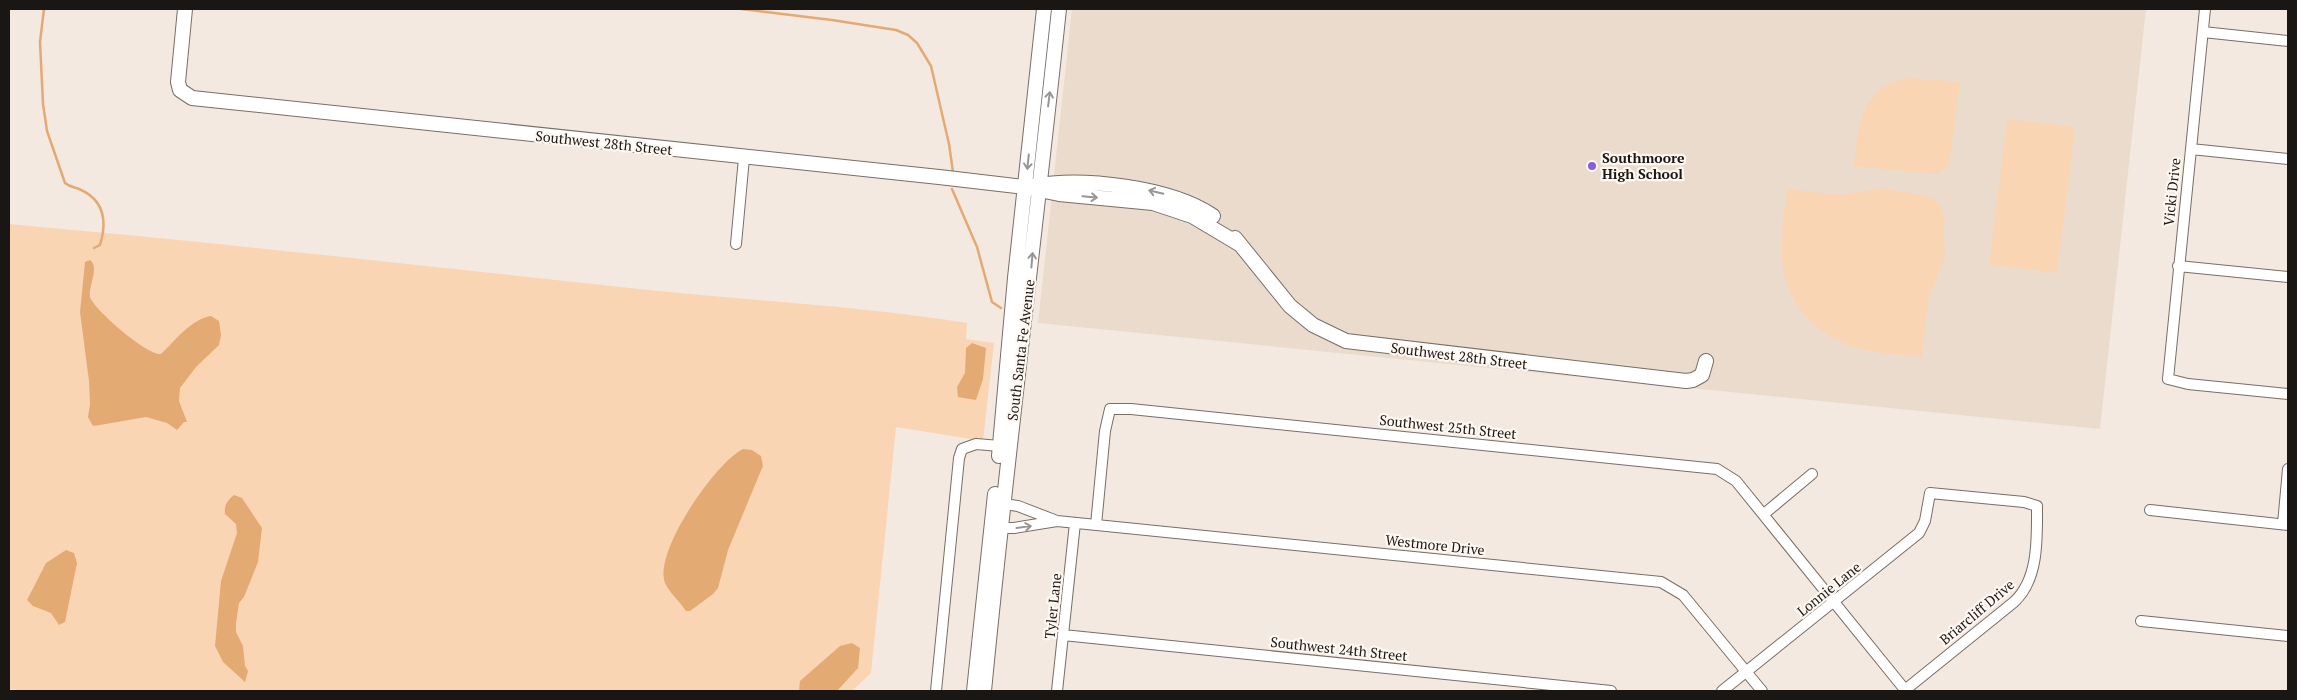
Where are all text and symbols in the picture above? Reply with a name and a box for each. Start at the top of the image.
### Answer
one-way arrow [1044,91,1054,107]
street label: Southwest 28th Street [535,126,674,159]
place label: Southmoore High School [1602,148,1685,183]
one-way arrow [1023,153,1033,169]
street label: Vicki Drive [2158,157,2185,227]
marker: Southmoore High School [1586,160,1598,172]
one-way arrow [1148,187,1164,196]
one-way arrow [1082,192,1098,202]
one-way arrow [1027,253,1037,269]
street label: South Santa Fe Avenue [1002,278,1039,422]
street label: Southwest 28th Street [1390,338,1529,373]
street label: Southwest 25th Street [1379,410,1518,443]
one-way arrow [1016,522,1032,532]
street label: Westmore Drive [1385,530,1486,559]
street label: Lonnie Lane [1793,557,1865,620]
street label: Tyler Lane [1040,572,1065,640]
street label: Briarcliff Drive [1935,575,2018,648]
street label: Southwest 24th Street [1270,632,1409,665]

